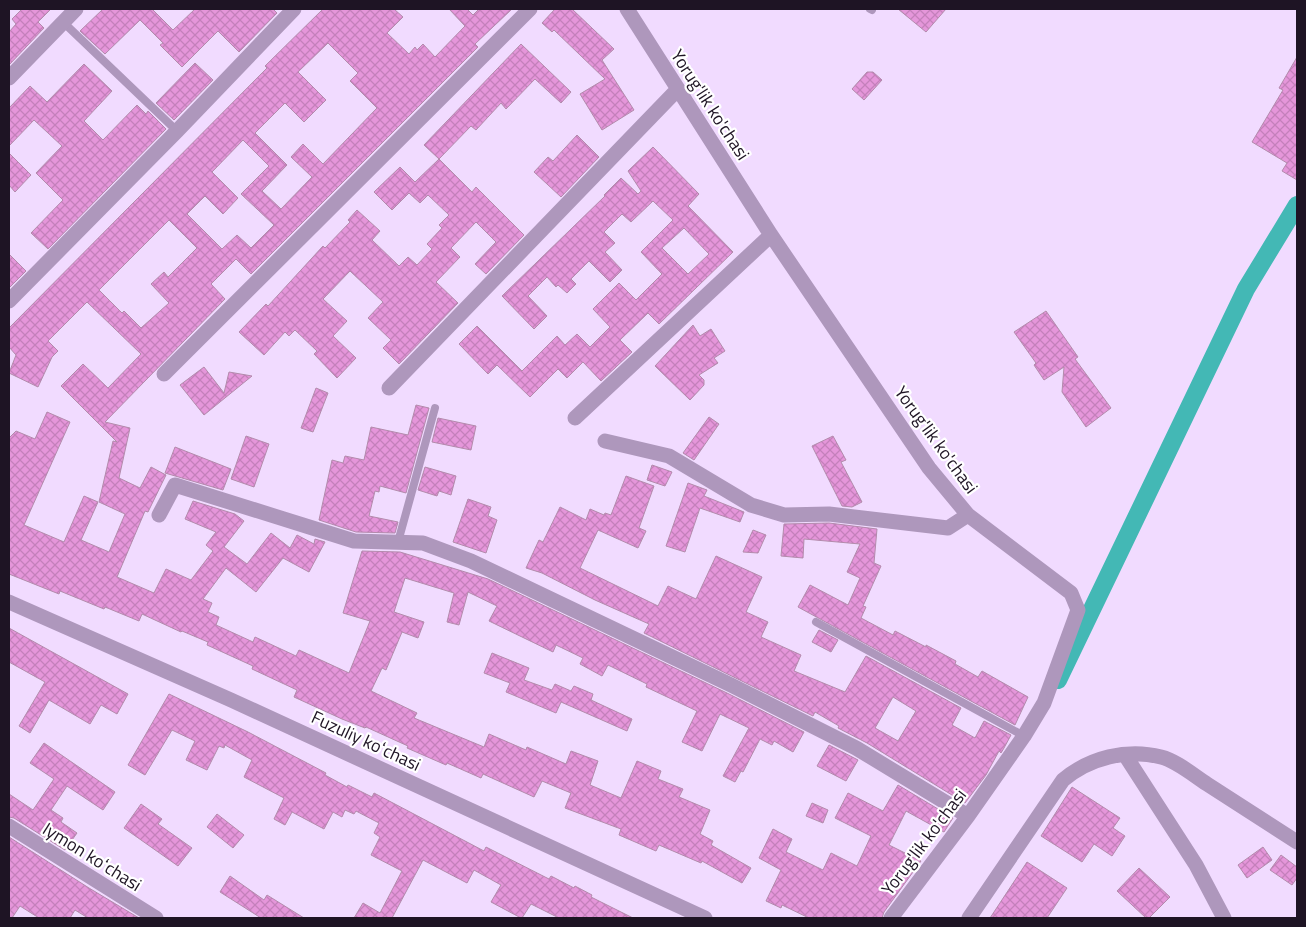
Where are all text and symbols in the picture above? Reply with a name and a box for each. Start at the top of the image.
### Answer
street label: Yorug'lik ko'chasi [664,44,756,165]
street label: Yorug'lik ko'chasi [888,380,985,499]
street label: Fuzuliy koʻchasi [307,703,425,778]
street label: Yorug'lik ko'chasi [875,783,973,901]
street label: Iymon koʻchasi [38,815,147,898]

